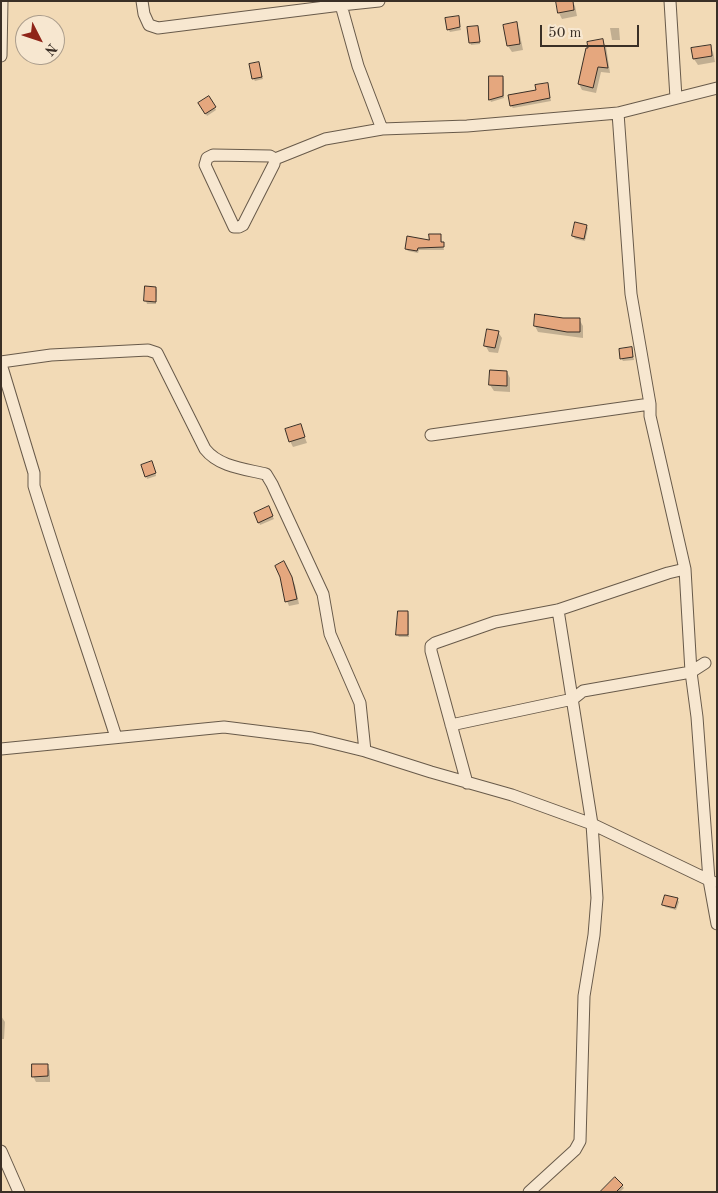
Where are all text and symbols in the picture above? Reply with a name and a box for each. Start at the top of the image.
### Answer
north arrow [15,15,65,65]
scale bar [543,15,642,47]
text: 50 m [548,26,582,41]
text: N [42,41,59,58]

